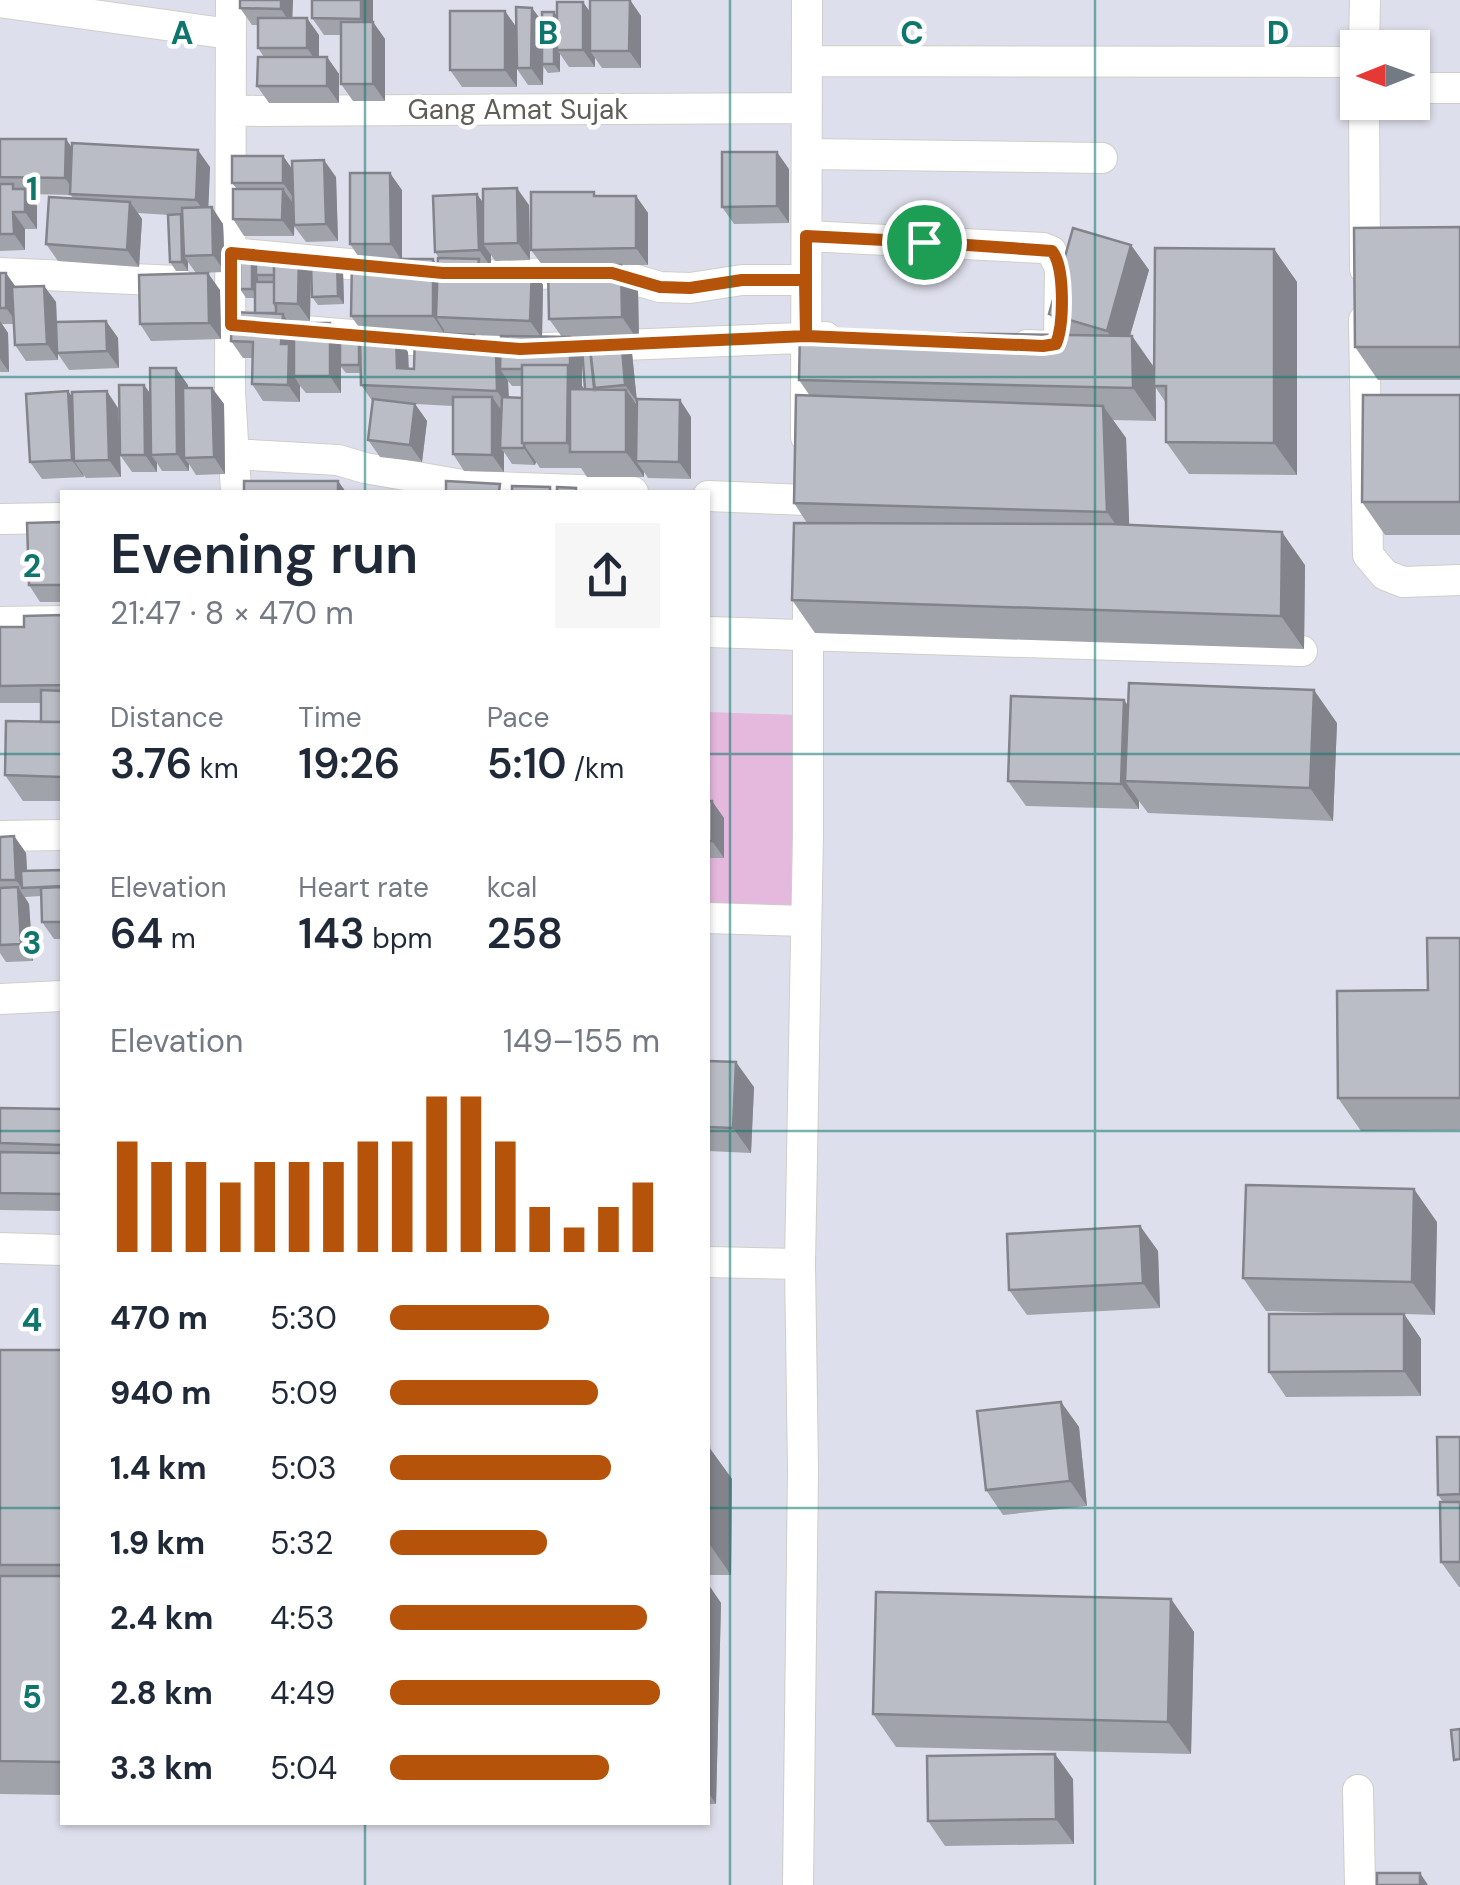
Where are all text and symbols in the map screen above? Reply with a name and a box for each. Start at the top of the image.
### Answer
text: A [171,12,193,54]
text: B [538,12,558,54]
text: C [900,12,924,54]
text: D [1267,12,1289,54]
north arrow [1340,30,1430,120]
map controls [1340,30,1430,120]
street label: Gang Amat Sujak [408,91,628,128]
text: 1 [26,168,38,210]
pin [882,200,967,285]
icon: arrive [897,215,952,270]
text: Evening run [110,518,418,590]
button: share [555,523,660,628]
text: 2 [23,545,41,587]
text: 21:47 · 8 × 470 m [110,592,354,634]
text: Distance [110,699,224,736]
text: Time [298,699,362,736]
text: Pace [487,699,549,736]
text: 3.76 [110,736,192,791]
text: 19:26 [298,736,400,791]
text: 5:10 [487,736,567,791]
text: km [192,750,239,787]
text: /km [567,750,624,787]
text: Elevation [110,869,227,906]
text: Heart rate [298,869,429,906]
text: kcal [487,869,537,906]
text: 64 [110,906,163,961]
text: 143 [298,906,365,961]
text: 258 [487,906,563,961]
text: m [163,920,196,957]
text: bpm [365,920,432,957]
text: 3 [22,922,42,964]
text: Elevation [110,1020,243,1062]
text: 149–155 m [503,1020,660,1062]
text: 470 m [110,1297,208,1339]
text: 5:30 [270,1297,337,1339]
text: 4 [22,1299,42,1341]
text: 940 m [110,1372,211,1414]
text: 5:09 [270,1372,338,1414]
text: 1.4 km [110,1447,207,1489]
text: 5:03 [270,1447,337,1489]
text: 1.9 km [110,1522,205,1564]
text: 5:32 [270,1522,333,1564]
text: 2.4 km [110,1597,213,1639]
text: 4:53 [270,1597,334,1639]
text: 2.8 km [110,1672,213,1714]
text: 4:49 [270,1672,335,1714]
text: 5 [22,1676,42,1718]
text: 3.3 km [110,1747,213,1789]
text: 5:04 [270,1747,337,1789]

